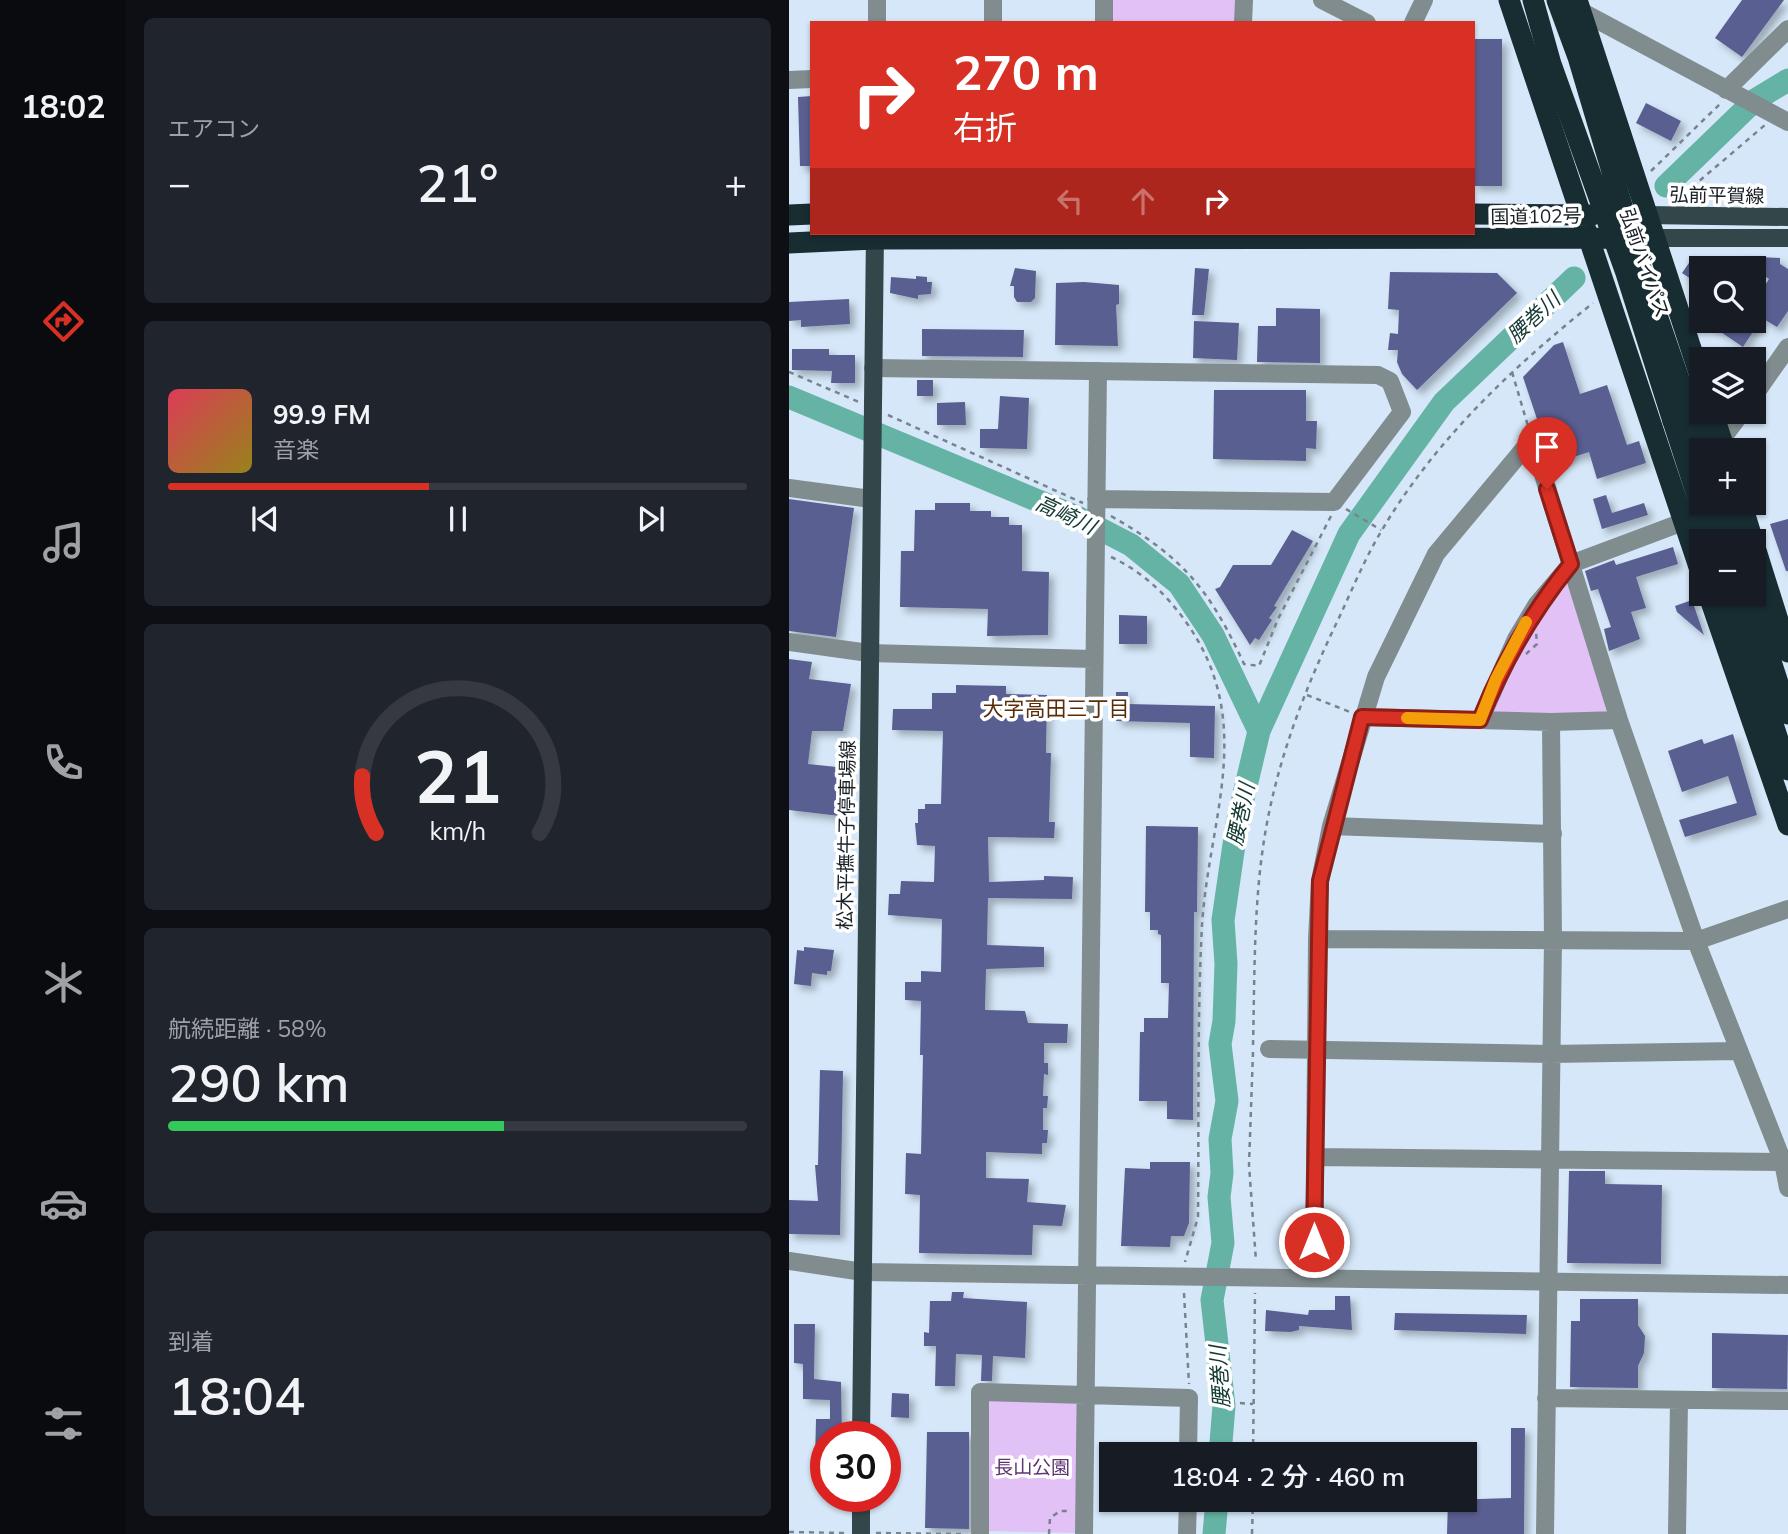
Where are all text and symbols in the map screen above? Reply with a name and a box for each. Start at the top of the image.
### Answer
text: 270 m [953,41,1099,102]
icon: right [838,49,929,140]
text: 18:02 [21,86,105,126]
text: 右折 [953,107,1017,147]
text: エアコン [168,114,260,143]
text: 21° [417,150,498,215]
text: − [168,159,191,207]
text: + [724,159,747,207]
icon: left [1051,182,1089,220]
icon: ahead [1124,182,1162,220]
icon: right [1197,182,1235,220]
street label: 弘前平賀線 [1669,182,1765,208]
street label: 国道102号 [1490,203,1582,229]
street label: 弘前バイパス [1615,205,1675,321]
map controls [1689,256,1766,606]
button: search [1689,256,1766,333]
water label: 腰巻川 [1501,285,1566,348]
icon: directions [39,297,88,346]
button: layers [1689,347,1766,424]
text: 99.9 FM [273,398,371,431]
pin [1517,417,1577,489]
icon: arrive [1528,428,1566,466]
text: 音楽 [273,435,319,464]
button: + [1689,438,1766,515]
water label: 高崎川 [1032,489,1102,540]
icon: previous [246,500,284,538]
icon: pause [439,500,477,538]
icon: next [632,500,670,538]
icon: music [39,518,88,567]
button: − [1689,529,1766,606]
district label: 大字高田三丁目 [983,695,1130,721]
text: 21 [414,730,501,821]
icon: phone [39,738,88,787]
street label: 松木平撫牛子停車場線 [832,740,860,930]
water label: 腰巻川 [1221,779,1260,848]
text: km/h [429,815,486,846]
icon: climate [39,958,88,1007]
text: 航続距離 · 58% [168,1014,326,1043]
text: 290 km [168,1050,349,1115]
icon: car [39,1179,88,1228]
position arrow [1277,1205,1351,1279]
text: 到着 [168,1327,214,1356]
water label: 腰巻川 [1204,1343,1234,1409]
text: 18:04 [168,1363,305,1428]
icon: filters [39,1399,88,1448]
speed limit sign: 30 [810,1421,901,1512]
park label: 長山公園 [994,1455,1070,1479]
text: 18:04 · 2 分 · 460 m [1171,1460,1405,1493]

